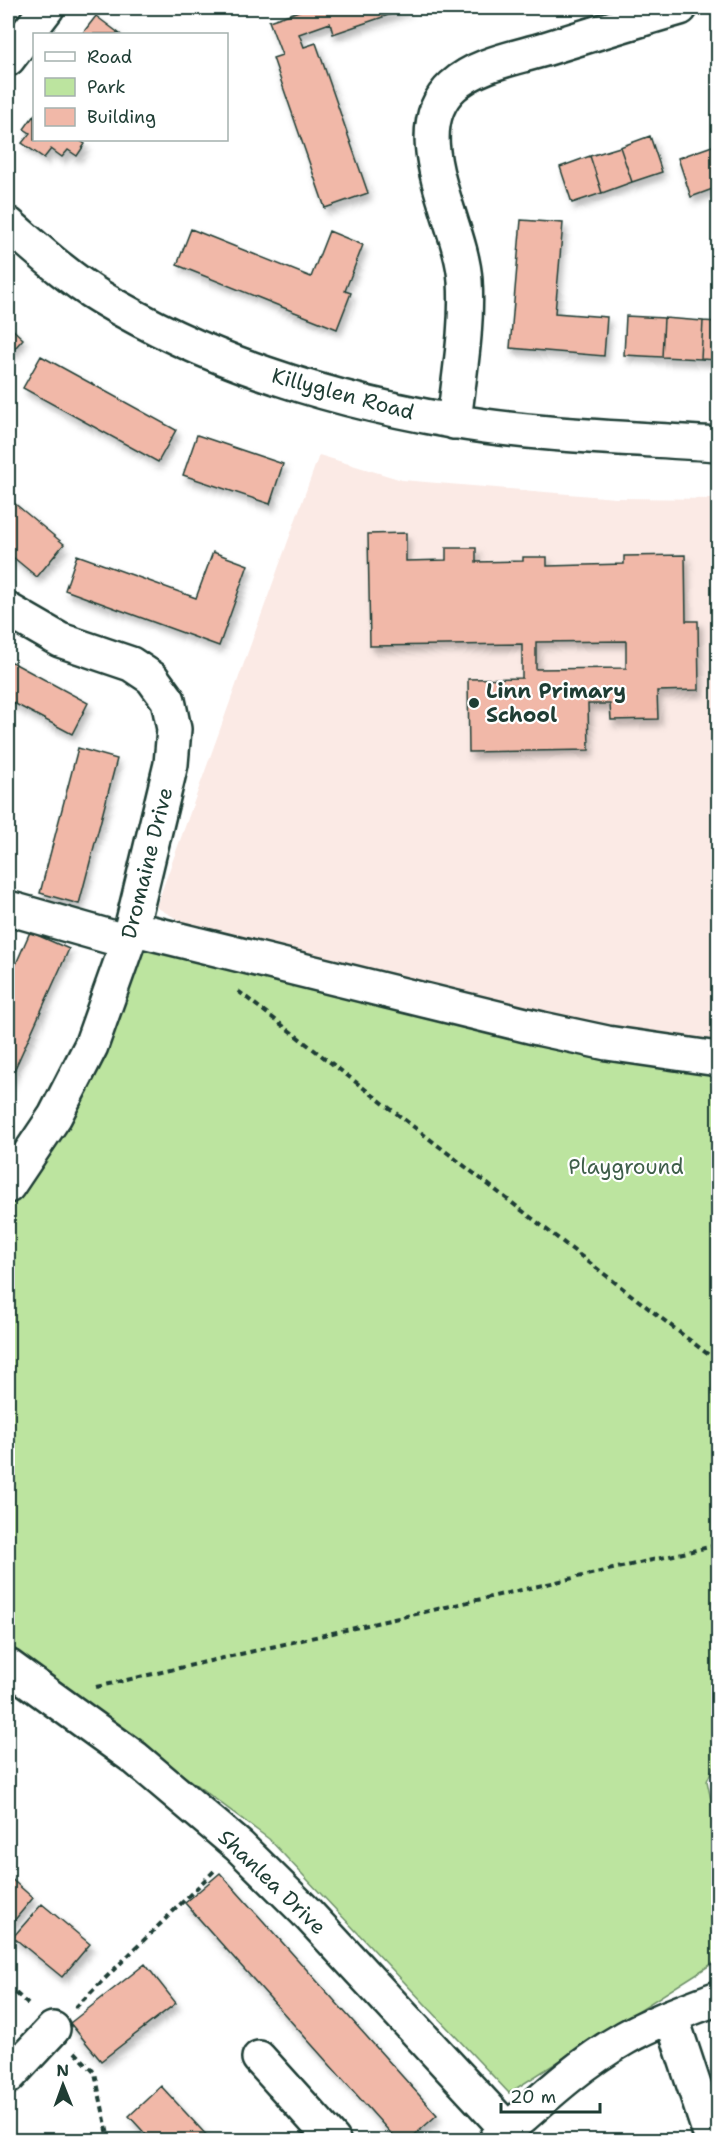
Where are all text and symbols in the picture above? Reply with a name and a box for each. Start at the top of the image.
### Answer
legend [33,33,228,141]
text: Road [87,45,132,69]
text: Park [87,75,126,99]
text: Building [87,105,156,129]
street label: Killyglen Road [269,362,417,426]
place label: Linn Primary School [486,677,626,729]
marker: Linn Primary School [467,696,481,710]
street label: Dromaine Drive [115,784,179,942]
park label: Playground [568,1153,684,1181]
street label: Shanlea Drive [212,1823,332,1941]
north arrow [33,2055,93,2115]
text: N [56,2060,69,2081]
scale bar [501,2076,600,2114]
text: 20 m [510,2085,556,2109]

